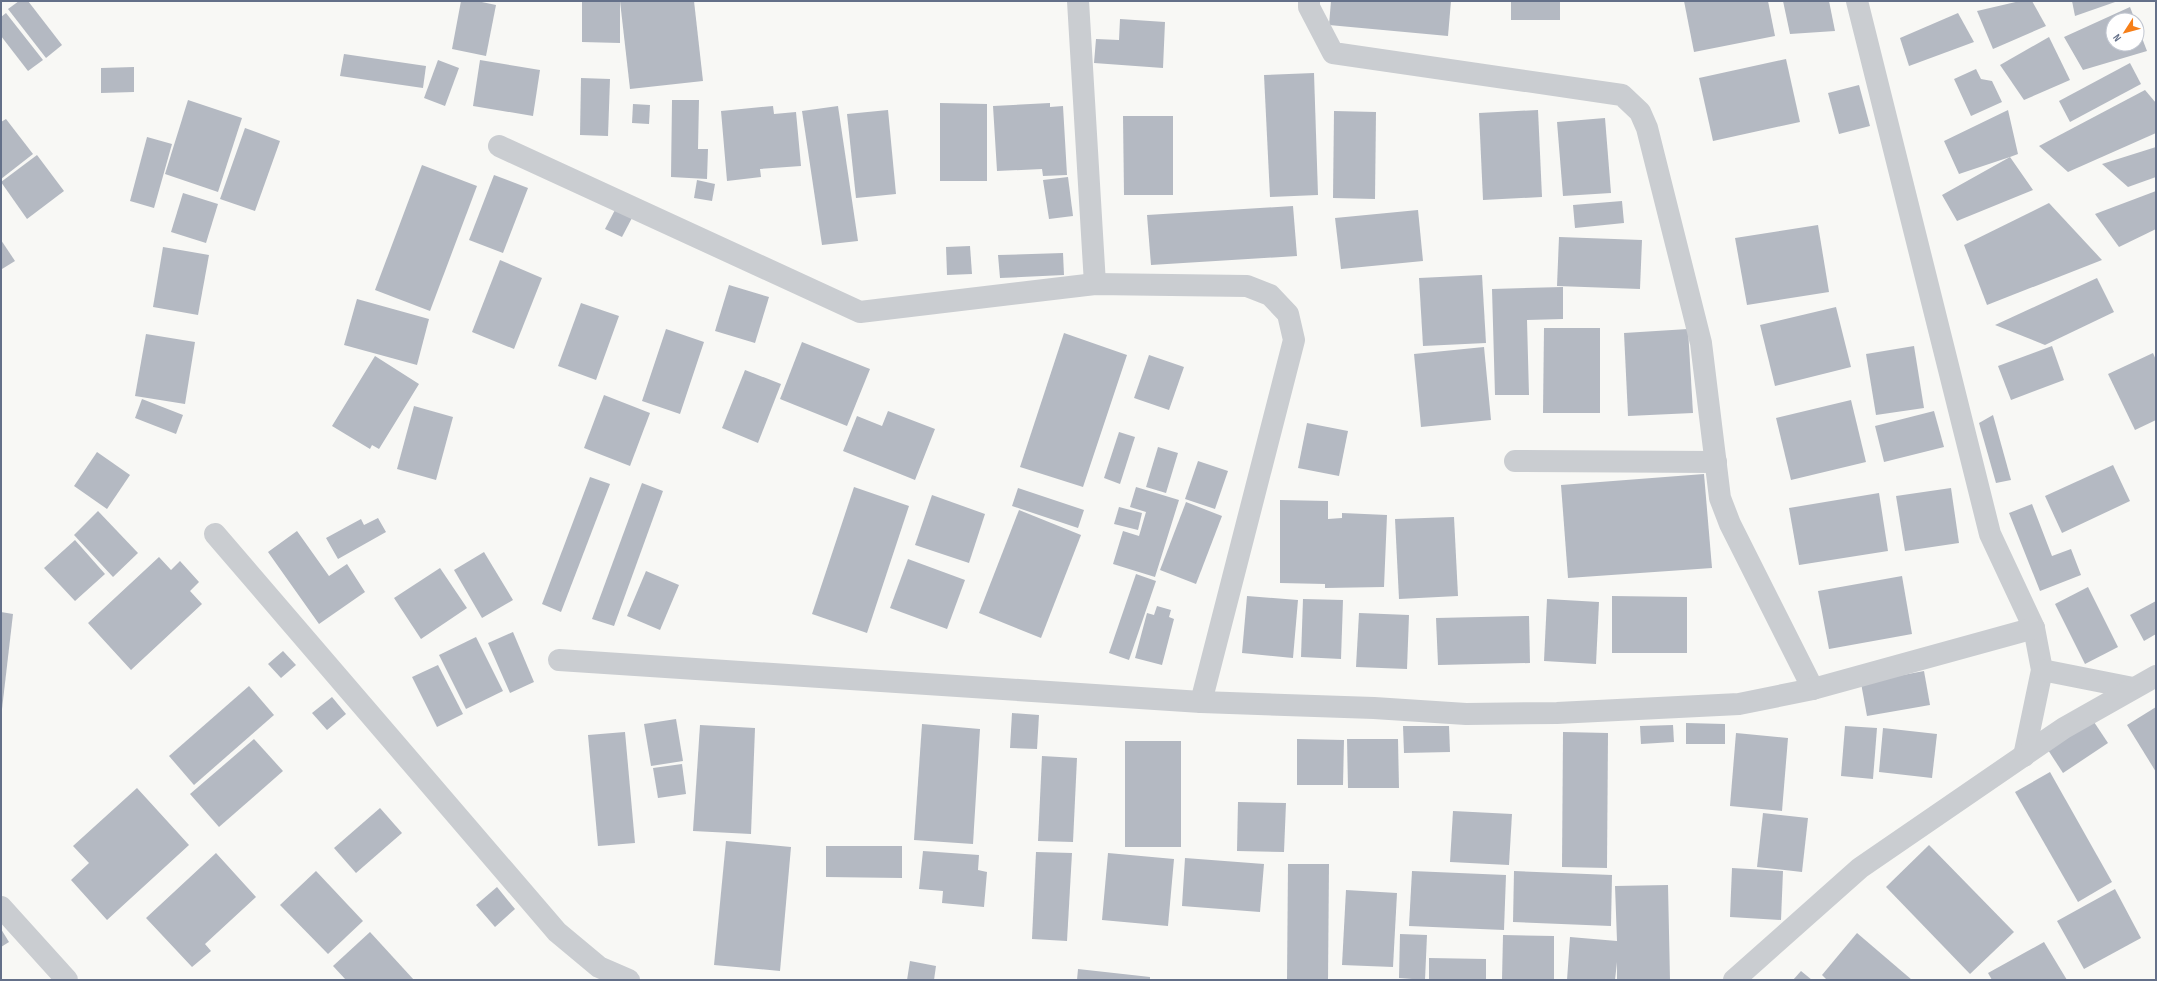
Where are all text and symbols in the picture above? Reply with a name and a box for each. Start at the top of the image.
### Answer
north arrow [2105,12,2145,52]
text: N [2110,31,2124,44]

